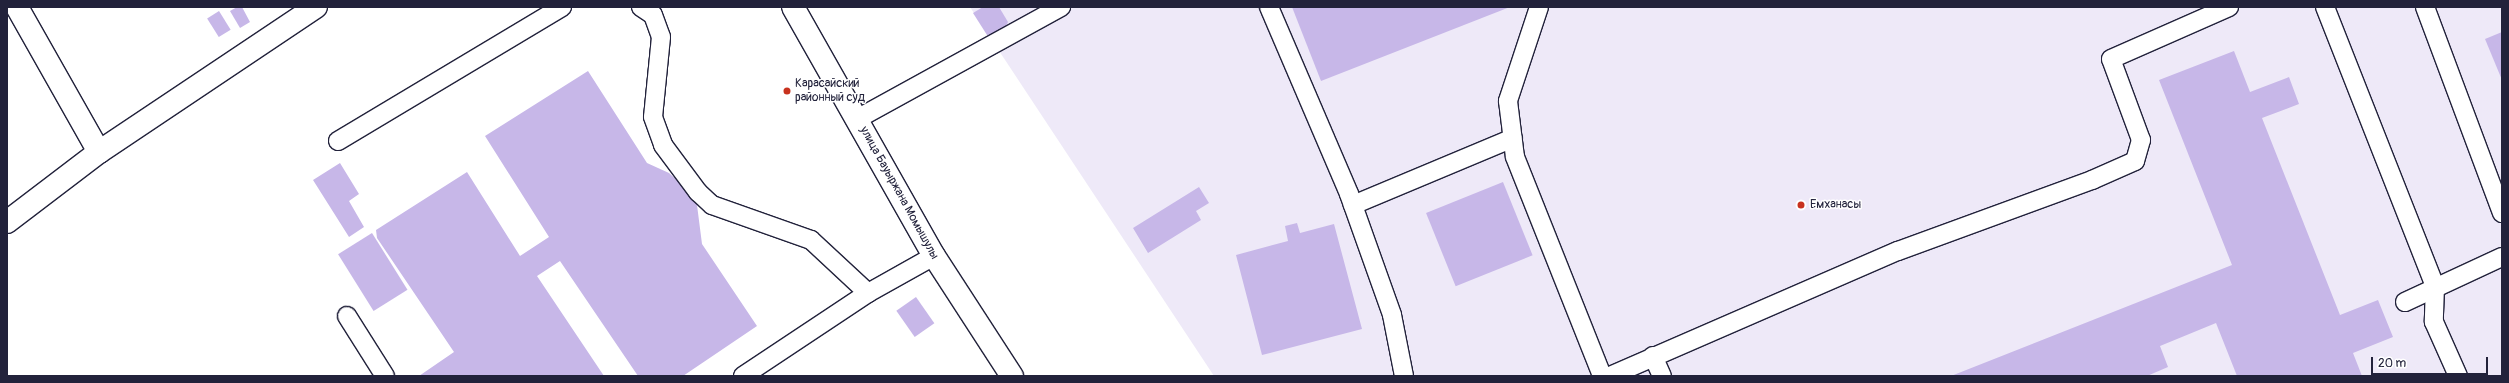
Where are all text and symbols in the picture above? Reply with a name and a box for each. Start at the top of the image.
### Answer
place label: Карасайский районный суд [795,77,865,105]
marker: Карасайский районный суд [782,86,792,96]
street label: улица Бауыржана Момышулы [856,124,942,262]
place label: Емханасы [1810,198,1861,212]
marker: Емханасы [1795,199,1807,211]
scale bar [2373,349,2490,375]
text: 20 m [2378,356,2406,371]

